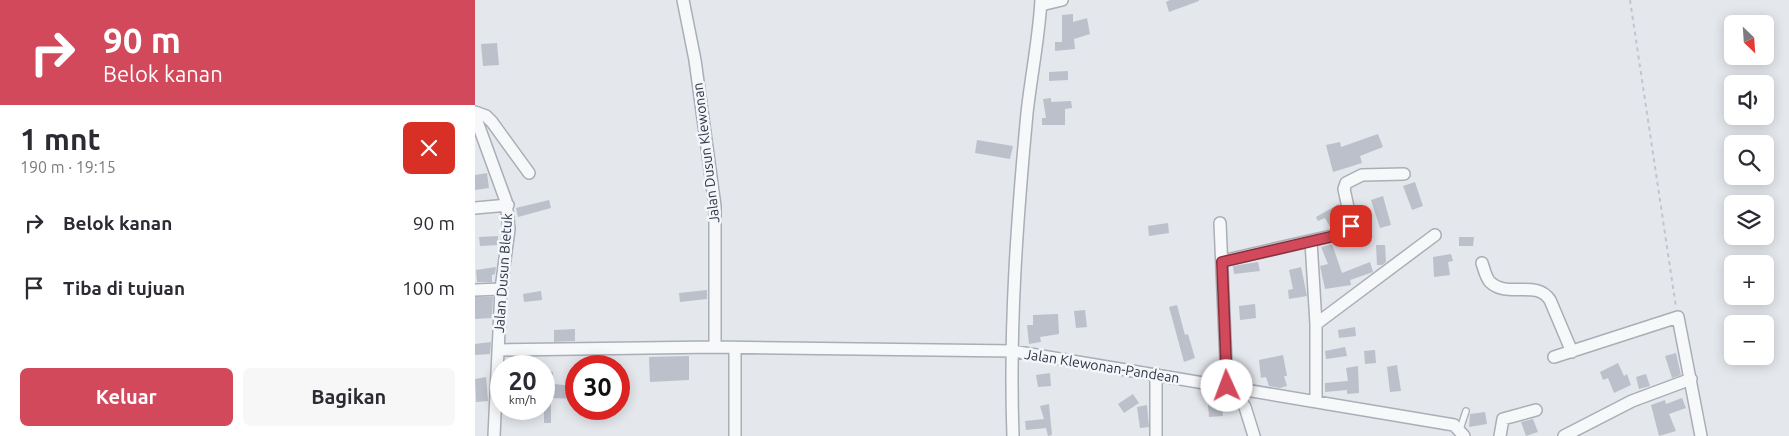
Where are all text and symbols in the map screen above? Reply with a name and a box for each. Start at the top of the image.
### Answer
north arrow [1724,15,1774,65]
map controls [1724,15,1774,365]
icon: right [20,20,85,85]
text: 90 m [103,20,181,60]
text: Belok kanan [103,61,223,86]
button: sound [1724,75,1774,125]
street label: Jalan Dusun Klewonan [689,82,723,224]
text: 1 mnt [20,122,100,156]
button: close [403,122,455,174]
button: search [1724,135,1774,185]
text: 190 m · 19:15 [20,158,116,176]
button: layers [1724,195,1774,245]
pin [1330,205,1372,247]
icon: right [20,209,48,237]
text: Belok kanan [63,212,172,234]
text: 90 m [413,212,455,234]
street label: Jalan Dusun Bletuk [491,212,515,334]
icon: arrive [1337,212,1365,240]
button: + [1724,255,1774,305]
icon: arrive [20,274,48,302]
text: Tiba di tujuan [63,277,185,299]
text: 100 m [402,277,455,299]
button: − [1724,315,1774,365]
street label: Jalan Klewonan-Pandean [1023,346,1181,386]
speed limit sign: 30 [565,355,630,420]
position arrow [1200,359,1252,411]
text: 20 [508,367,537,395]
button: Keluar [20,368,233,426]
button: Bagikan [243,368,455,426]
text: km/h [509,393,536,406]

